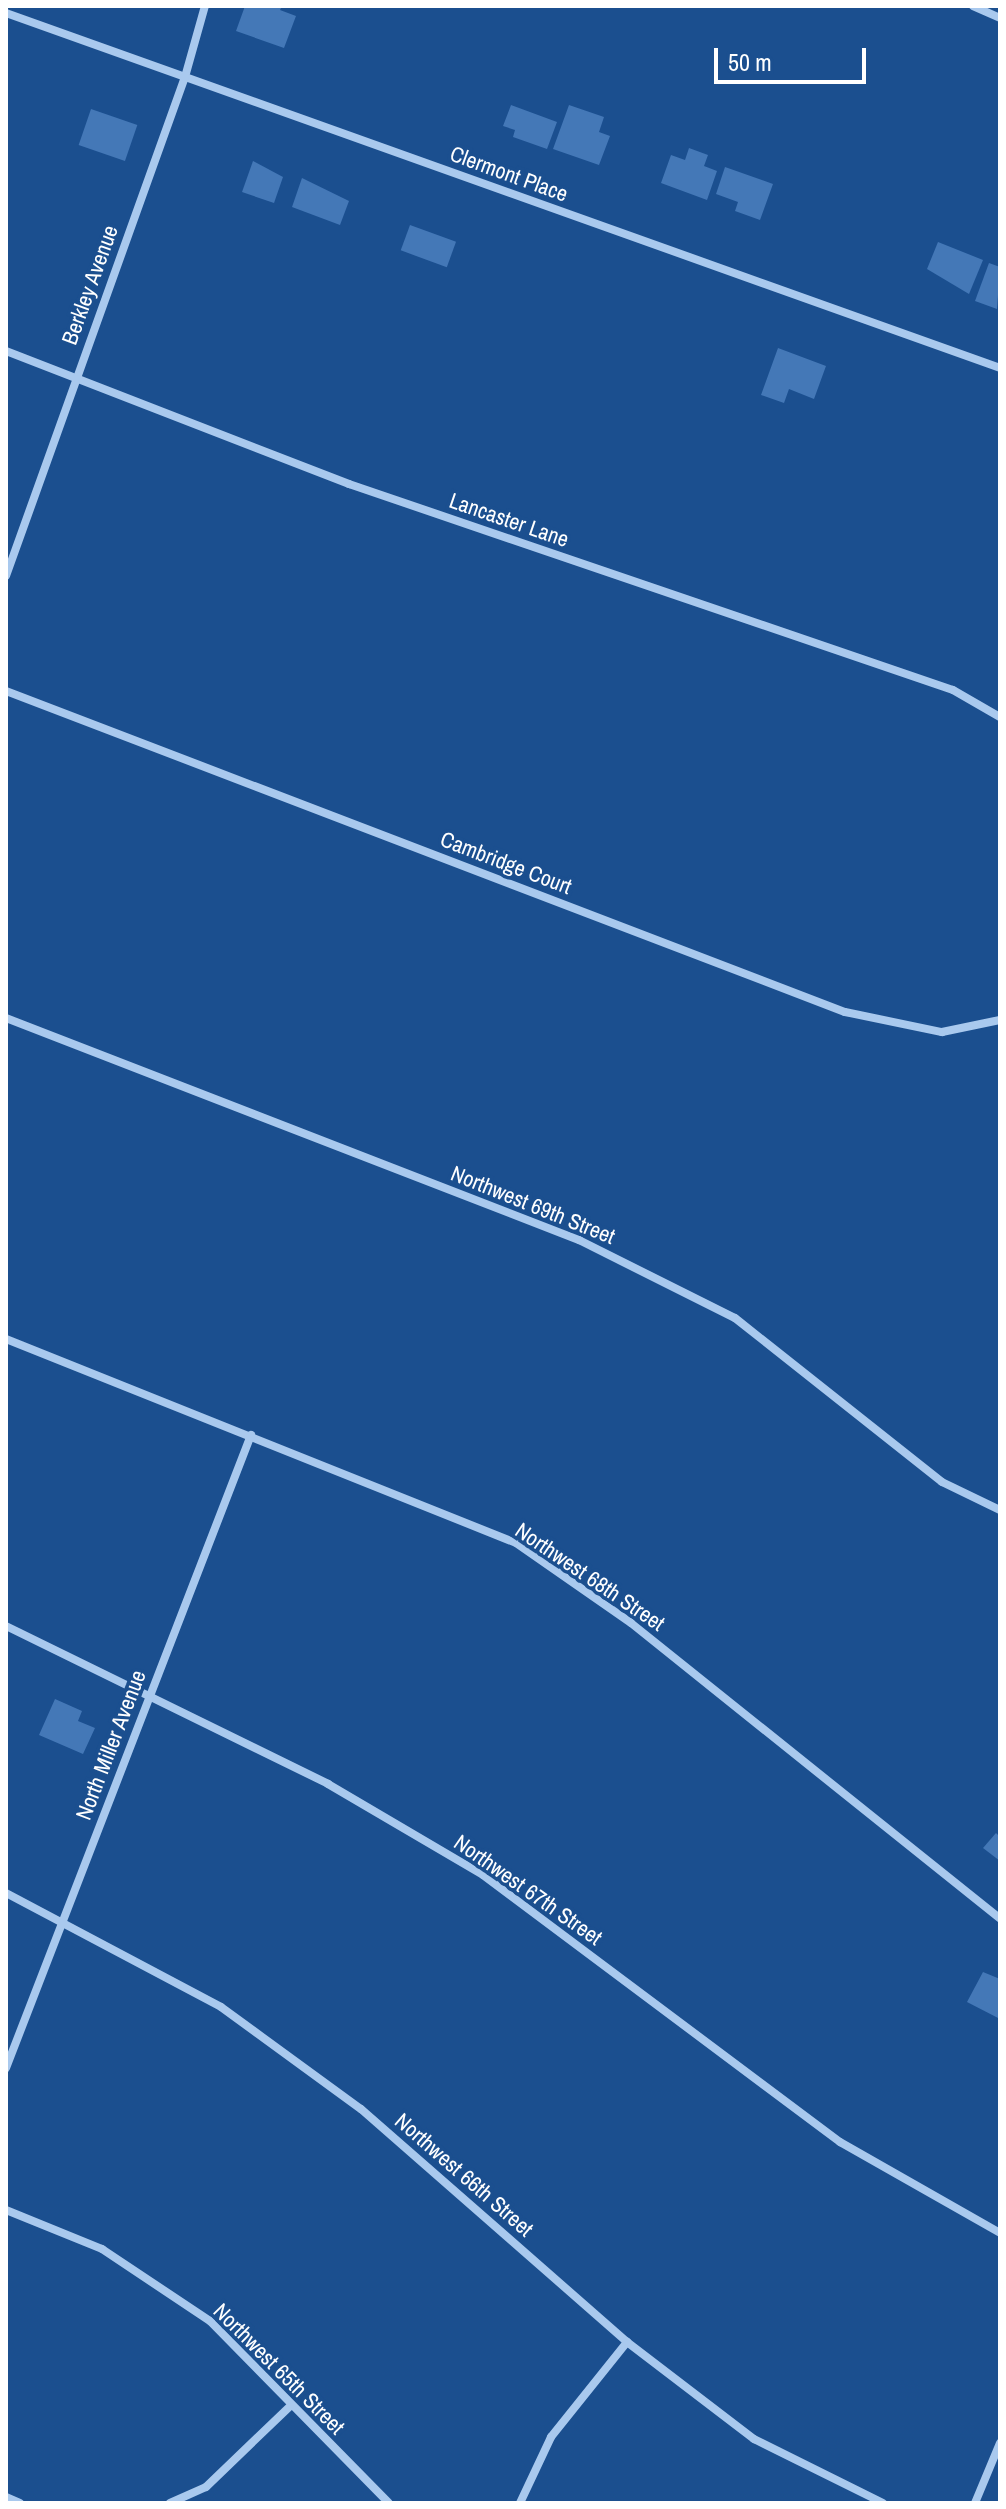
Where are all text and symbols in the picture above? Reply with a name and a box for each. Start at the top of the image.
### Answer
scale bar [718,32,870,82]
text: 50 m [728,46,772,78]
street label: Clermont Place [447,141,571,207]
street label: Berkley Avenue [56,221,124,349]
street label: Lancaster Lane [446,487,572,553]
street label: Cambridge Court [437,826,575,900]
street label: Northwest 69th Street [447,1160,619,1250]
street label: Northwest 68th Street [510,1517,670,1637]
street label: North Miller Avenue [70,1666,152,1824]
street label: Northwest 67th Street [449,1829,607,1951]
street label: Northwest 66th Street [389,2108,539,2242]
street label: Northwest 65th Street [208,2298,350,2440]

